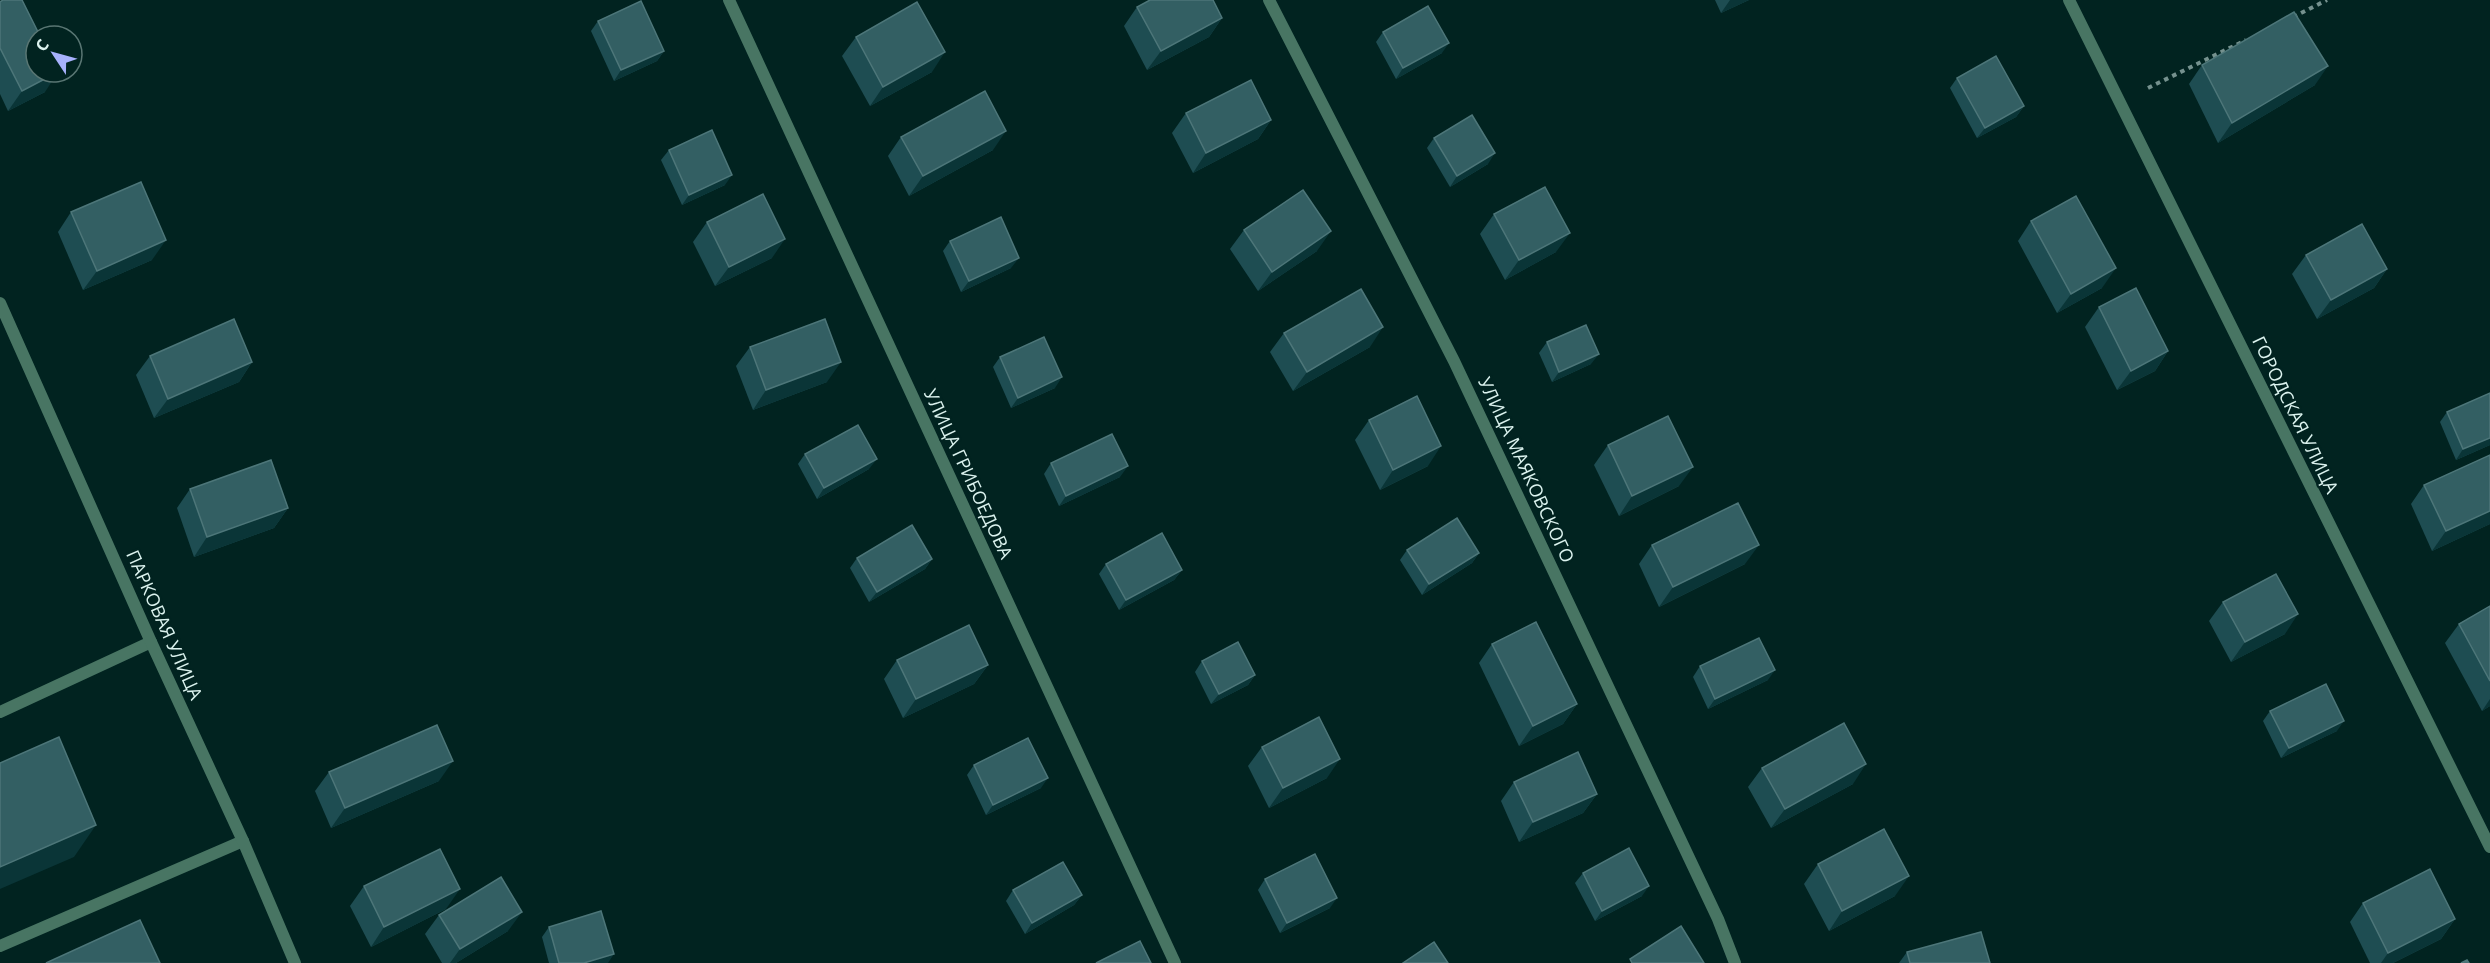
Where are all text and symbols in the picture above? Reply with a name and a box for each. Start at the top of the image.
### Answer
north arrow [24,24,84,84]
text: С [30,35,54,56]
street label: ГОРОДСКАЯ УЛИЦА [2247,332,2345,498]
street label: УЛИЦА МАЯКОВСКОГО [1473,373,1580,566]
street label: УЛИЦА ГРИБОЕДОВА [919,385,1019,563]
street label: ПАРКОВАЯ УЛИЦА [121,546,209,704]

